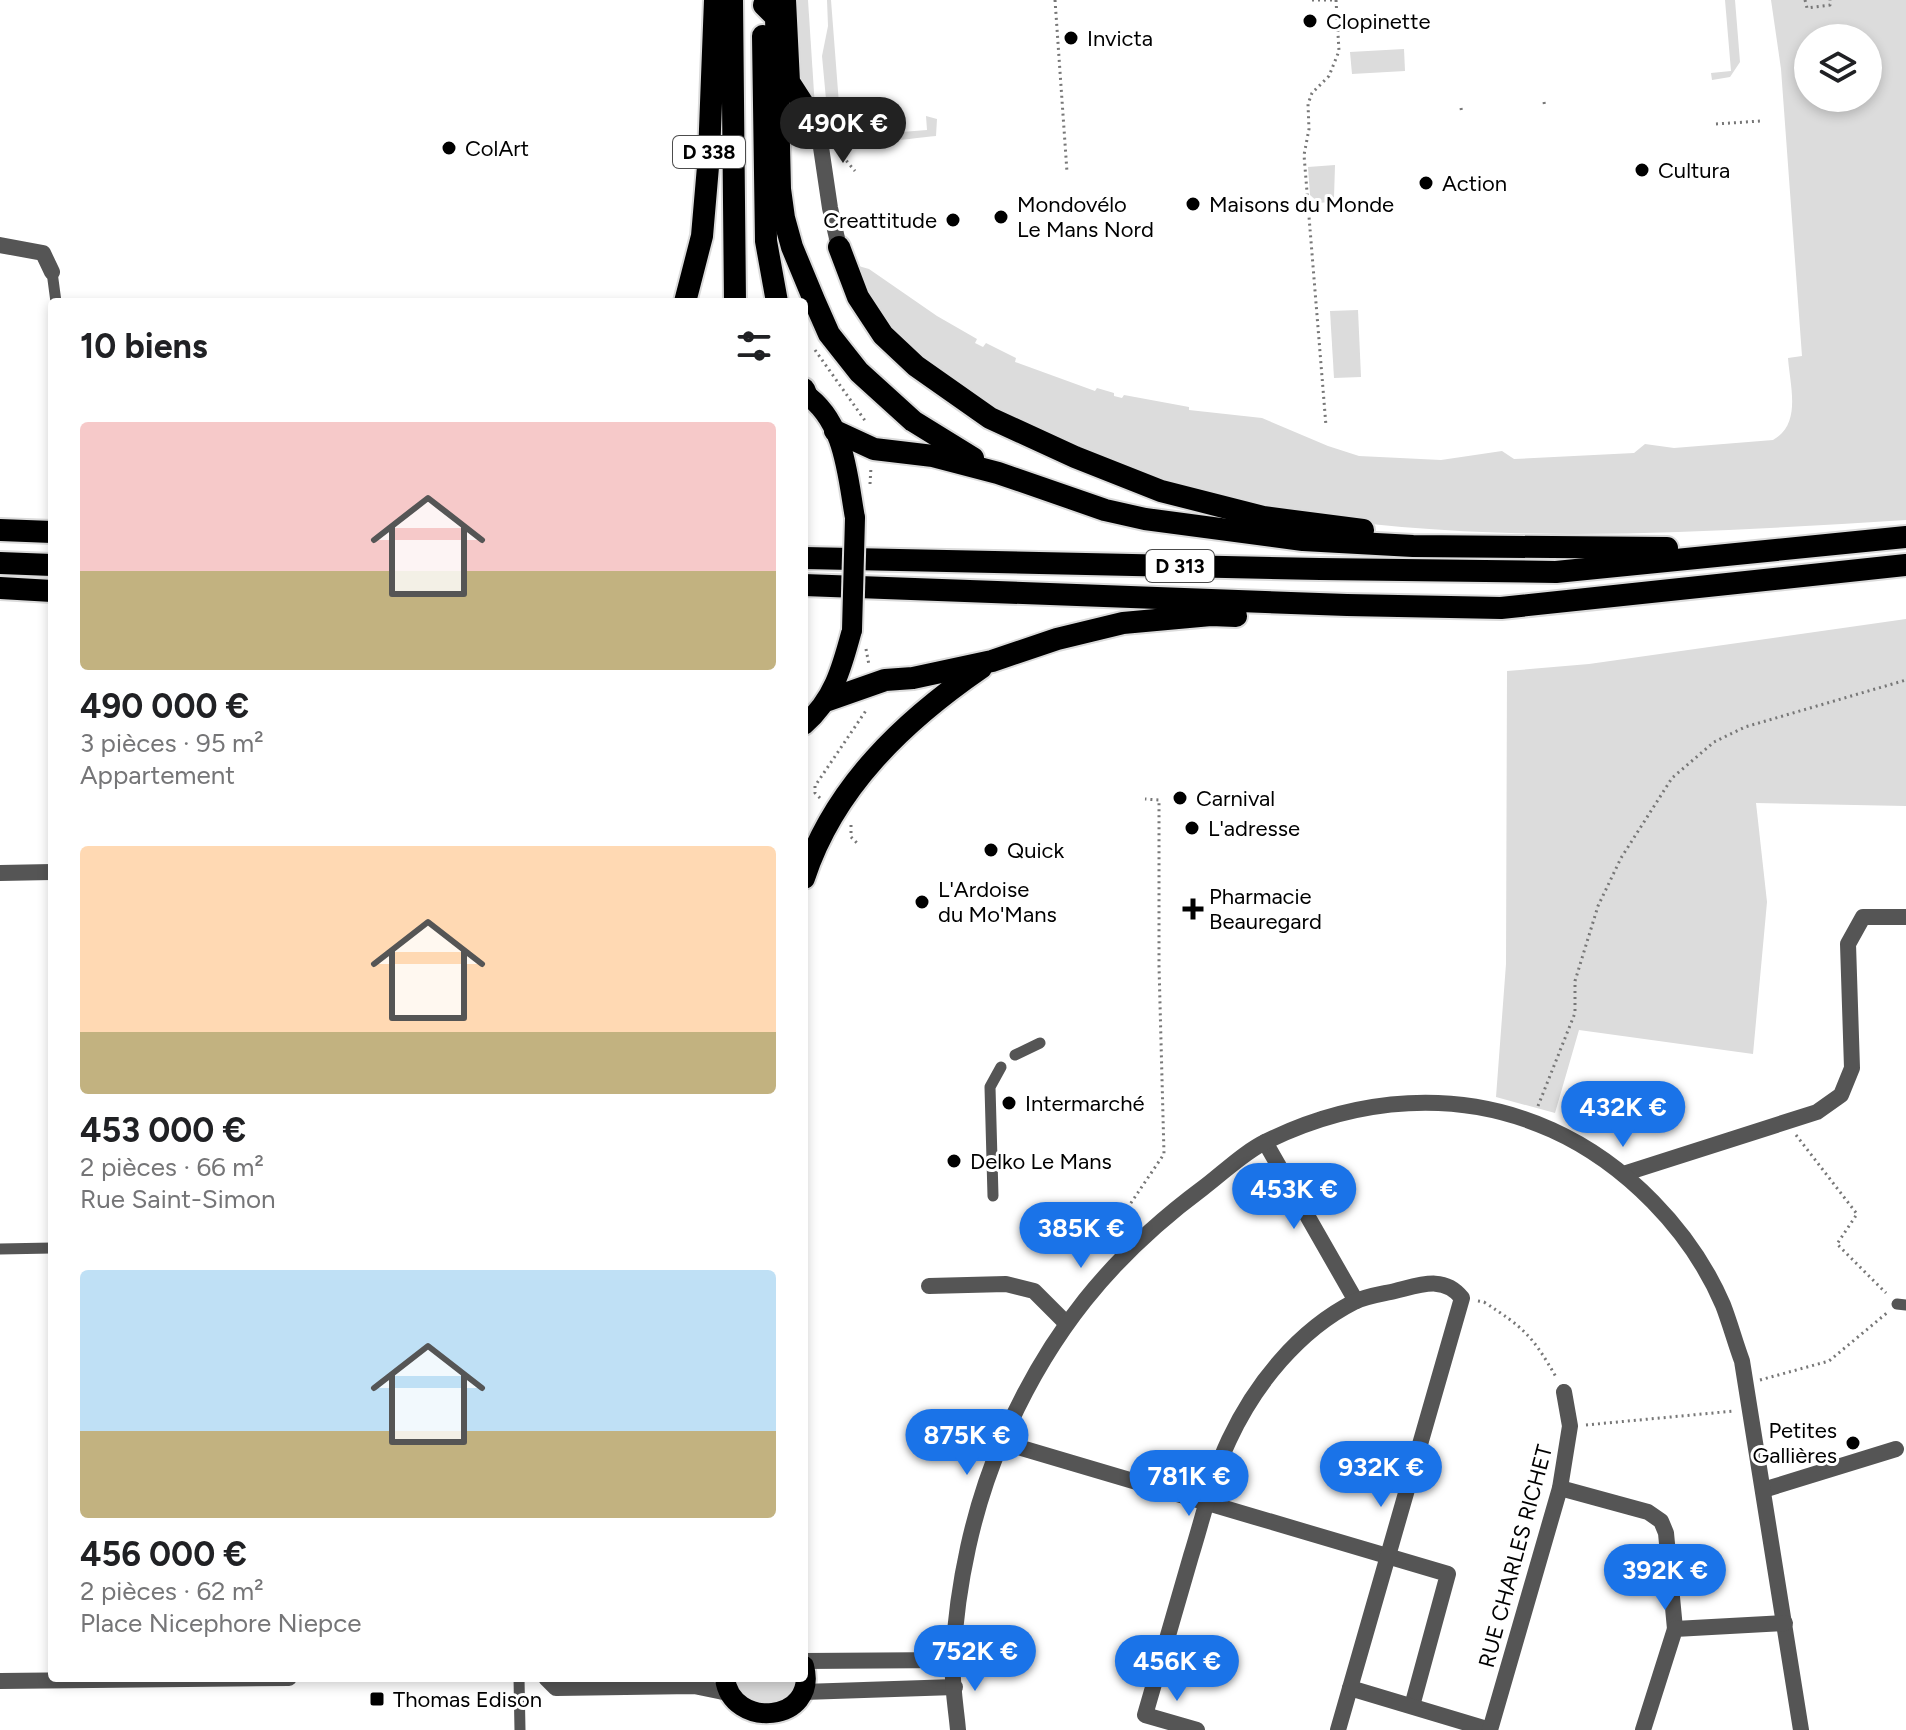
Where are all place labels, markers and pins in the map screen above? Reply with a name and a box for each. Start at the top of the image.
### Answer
place label: Clopinette [1326,8,1430,35]
marker: Clopinette [1301,12,1319,30]
place label: Invicta [1087,25,1153,52]
marker: Invicta [1062,29,1080,47]
pin: 490K € [778,97,908,165]
place label: ColArt [465,135,529,162]
marker: ColArt [440,139,458,157]
place label: Cultura [1658,157,1730,184]
marker: Cultura [1633,161,1651,179]
place label: Action [1442,170,1507,197]
marker: Action [1417,174,1435,192]
place label: Mondovélo Le Mans Nord [1017,191,1154,243]
place label: Maisons du Monde [1209,191,1394,218]
marker: Maisons du Monde [1184,195,1202,213]
place label: Creattitude [823,207,937,234]
marker: Mondovélo Le Mans Nord [992,208,1010,226]
marker: Creattitude [944,211,962,229]
place label: Carnival [1196,785,1275,812]
marker: Carnival [1171,789,1189,807]
place label: L'adresse [1208,815,1300,842]
marker: L'adresse [1183,819,1201,837]
place label: Quick [1007,837,1064,864]
marker: Quick [982,841,1000,859]
place label: L'Ardoise du Mo'Mans [938,876,1057,928]
place label: Pharmacie Beauregard [1209,883,1322,935]
marker: L'Ardoise du Mo'Mans [913,893,931,911]
marker: Pharmacie Beauregard [1184,900,1202,918]
pin: 432K € [1558,1081,1688,1149]
place label: Intermarché [1025,1090,1145,1117]
marker: Intermarché [1000,1094,1018,1112]
place label: Delko Le Mans [970,1148,1112,1175]
marker: Delko Le Mans [945,1152,963,1170]
pin: 453K € [1229,1163,1359,1231]
pin: 385K € [1016,1202,1146,1270]
pin: 875K € [902,1409,1032,1477]
place label: Petites Gallières [1753,1417,1837,1469]
marker: Petites Gallières [1844,1434,1862,1452]
pin: 932K € [1316,1441,1446,1509]
pin: 781K € [1124,1450,1254,1518]
pin: 392K € [1600,1544,1730,1612]
pin: 752K € [910,1625,1040,1693]
pin: 456K € [1112,1635,1242,1703]
place label: Thomas Edison [393,1686,542,1713]
marker: Thomas Edison [368,1690,386,1708]

